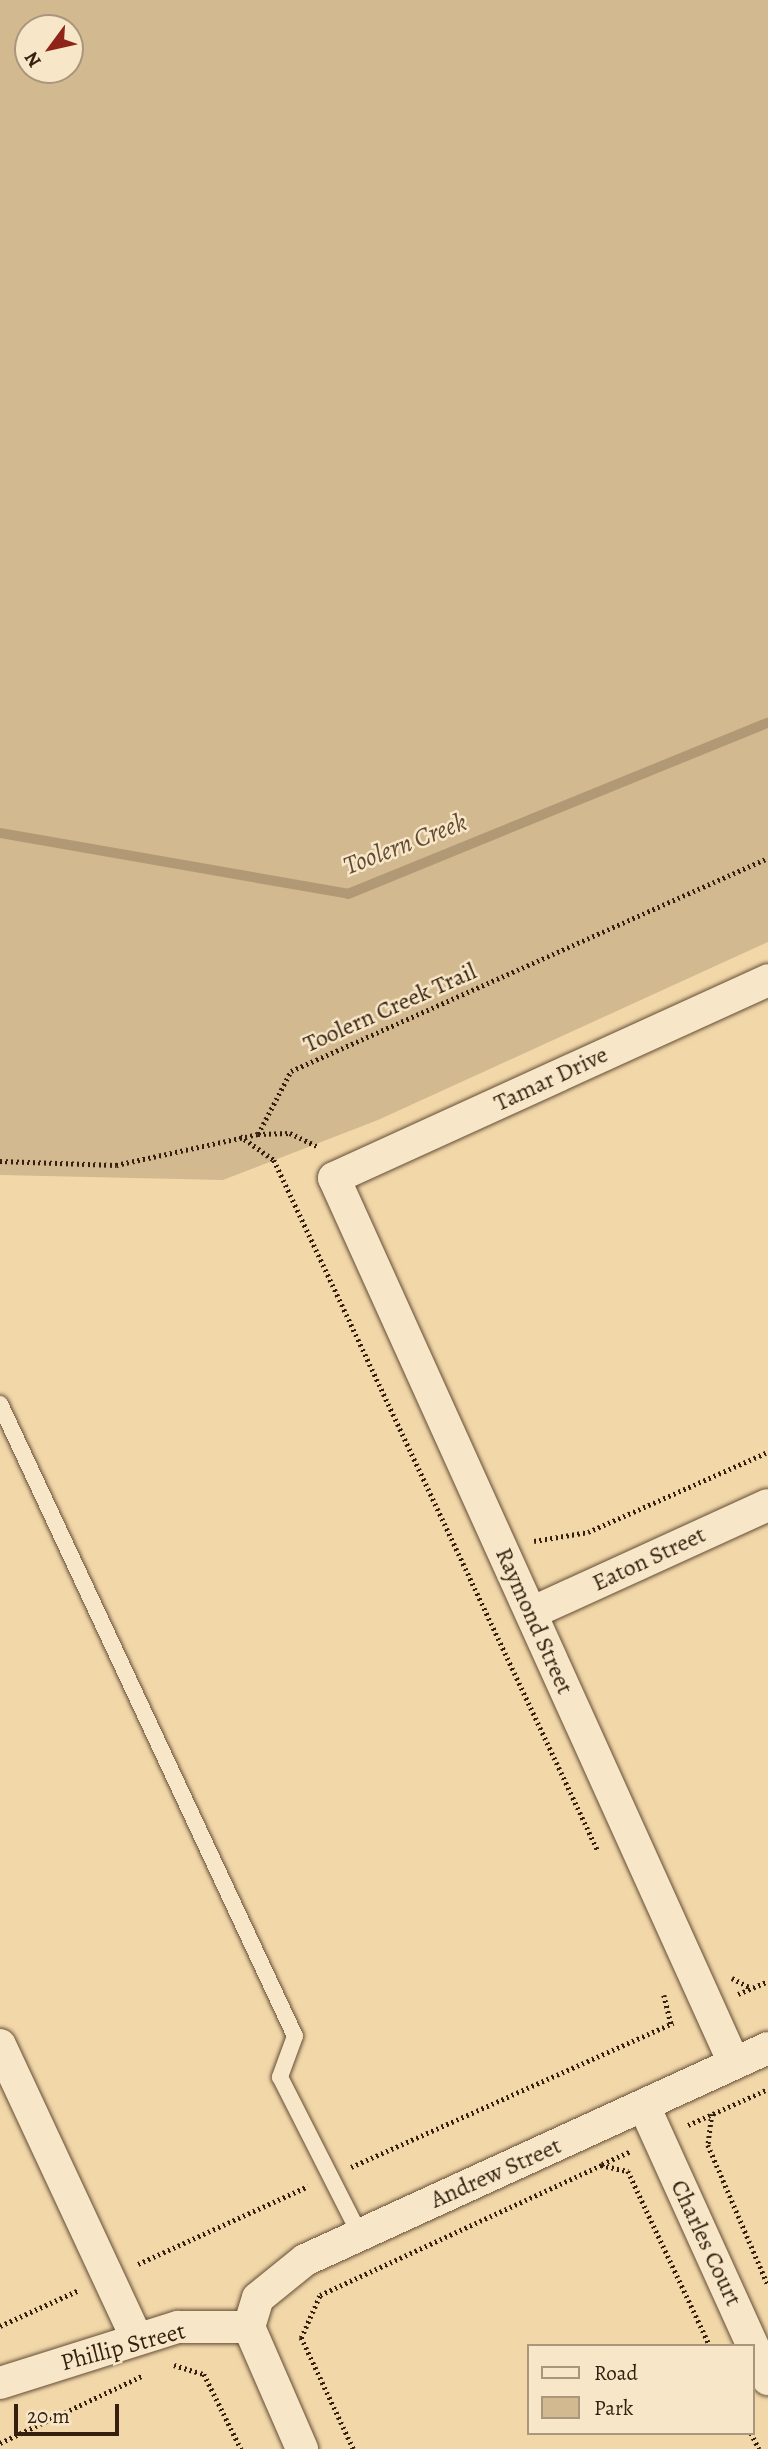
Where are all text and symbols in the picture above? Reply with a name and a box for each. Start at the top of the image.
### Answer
north arrow [14,14,84,84]
text: N [18,46,48,72]
water label: Toolern Creek [339,806,471,882]
street label: Toolern Creek Trail [299,957,481,1059]
street label: Tamar Drive [490,1040,612,1118]
street label: Eaton Street [588,1520,710,1598]
street label: Raymond Street [489,1543,579,1699]
street label: Andrew Street [426,2131,566,2215]
street label: Charles Court [664,2175,748,2311]
street label: Phillip Street [58,2317,188,2377]
legend [526,2344,754,2435]
text: Road [594,2359,638,2387]
scale bar [18,2390,122,2434]
text: Park [594,2394,633,2422]
text: 20 m [27,2402,70,2430]

